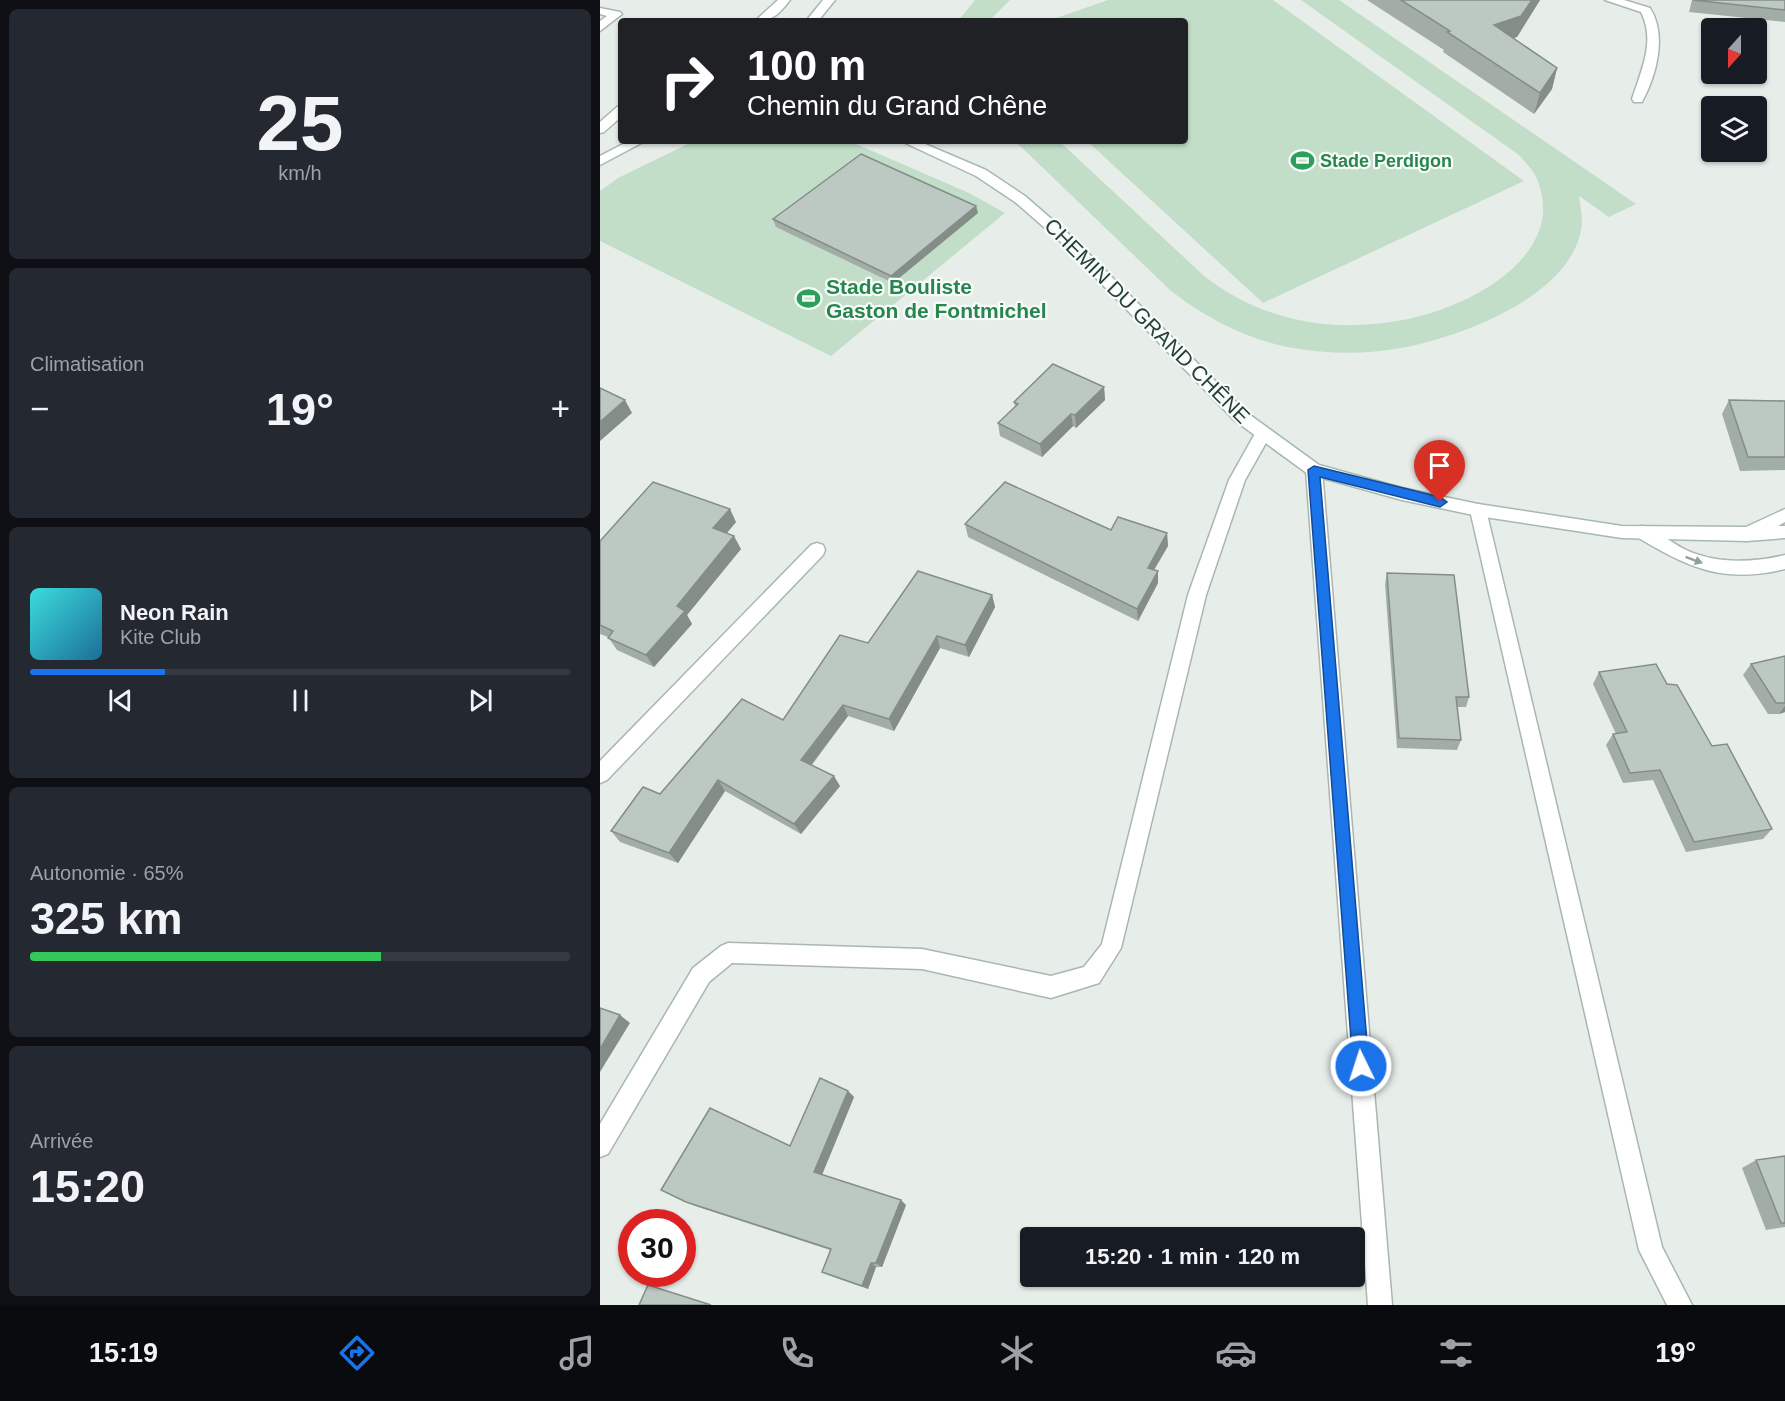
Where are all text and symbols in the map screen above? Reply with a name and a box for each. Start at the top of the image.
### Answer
north arrow [1701,18,1767,84]
map controls [1701,18,1767,162]
icon: right [648,42,726,120]
text: 100 m [747,42,866,89]
text: 25 [257,79,343,167]
text: Chemin du Grand Chêne [747,91,1047,121]
button: layers [1701,96,1767,162]
sports icon: Stade Perdigon [1289,148,1315,174]
place label: Stade Perdigon [1320,151,1452,171]
text: km/h [278,162,322,184]
street label: CHEMIN DU GRAND CHÊNE [1040,214,1254,428]
place label: Stade Bouliste Gaston de Fontmichel [826,275,1047,322]
sports icon: Stade Bouliste Gaston de Fontmichel [795,286,821,312]
text: Climatisation [30,353,144,375]
text: 19° [266,384,334,435]
text: − [30,390,49,427]
text: + [551,390,570,427]
pin [1414,440,1465,502]
icon: arrive [1423,449,1456,482]
one-way arrow [1685,556,1703,565]
text: Neon Rain [120,600,229,625]
text: Kite Club [120,626,201,648]
icon: previous [104,684,137,717]
icon: pause [284,684,317,717]
icon: next [464,684,497,717]
text: Autonomie · 65% [30,862,183,884]
text: 325 km [30,893,183,944]
position arrow [1329,1034,1393,1098]
text: Arrivée [30,1130,93,1152]
text: 15:20 [30,1161,145,1212]
speed limit sign: 30 [618,1209,696,1287]
text: 15:20 · 1 min · 120 m [1085,1244,1300,1269]
icon: directions [336,1332,378,1374]
icon: music [556,1332,598,1374]
icon: phone [776,1332,818,1374]
icon: climate [996,1332,1038,1374]
icon: car [1215,1332,1257,1374]
icon: filters [1435,1332,1477,1374]
text: 15:19 [89,1338,158,1368]
text: 19° [1655,1338,1696,1368]

